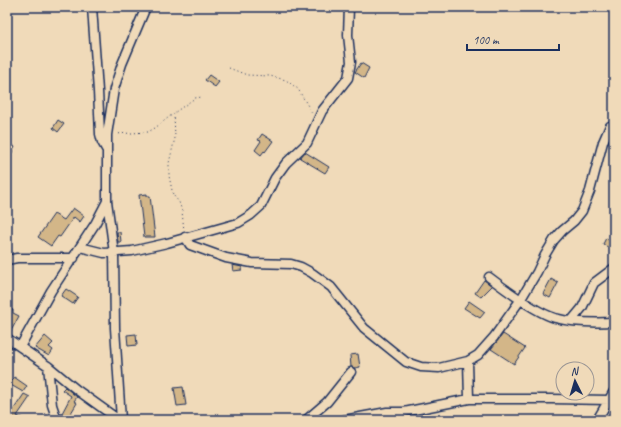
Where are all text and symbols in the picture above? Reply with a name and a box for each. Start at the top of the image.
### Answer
scale bar [467,26,559,52]
text: 100 m [473,32,500,48]
north arrow [555,361,595,401]
text: N [570,364,580,378]

